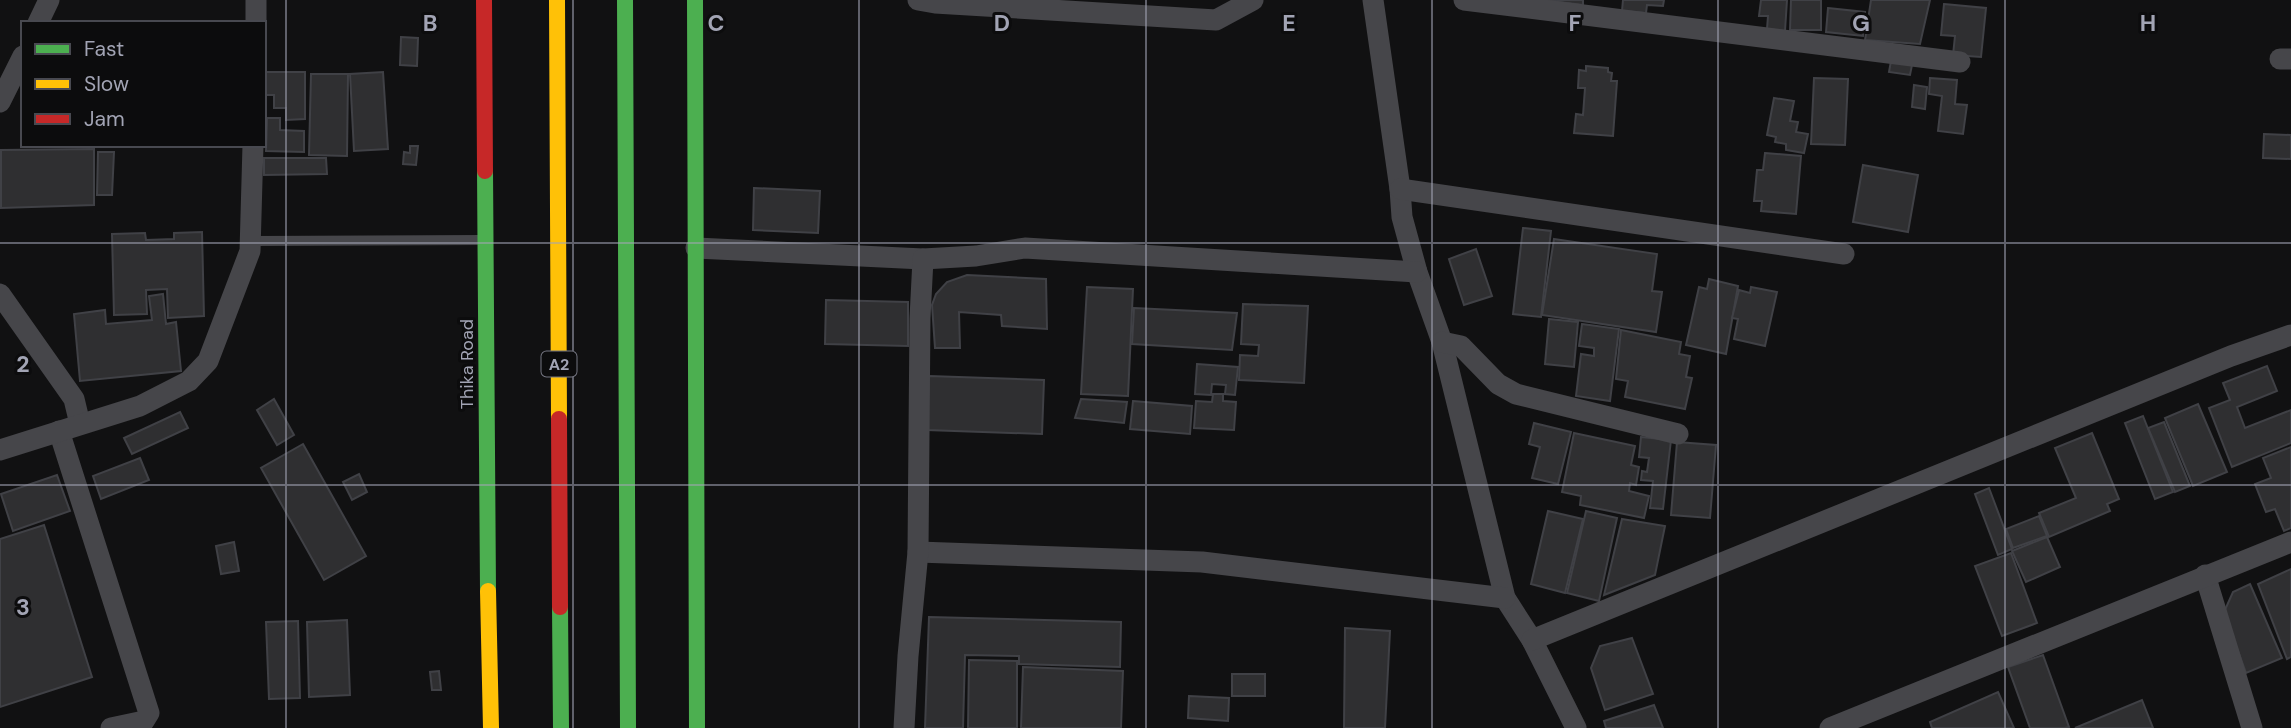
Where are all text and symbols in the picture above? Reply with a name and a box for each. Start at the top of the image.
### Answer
text: B [423,8,437,38]
text: C [708,8,724,38]
text: D [994,8,1010,38]
text: E [1282,8,1296,38]
text: F [1569,8,1582,38]
text: G [1852,8,1870,38]
text: H [2140,8,2156,38]
legend [21,21,266,147]
text: Fast [84,35,124,63]
text: Slow [84,70,129,98]
text: Jam [84,105,125,133]
street label: Thika Road [455,319,479,409]
text: 2 [16,349,30,379]
road number: A2 [542,352,576,376]
text: 3 [16,592,30,622]

